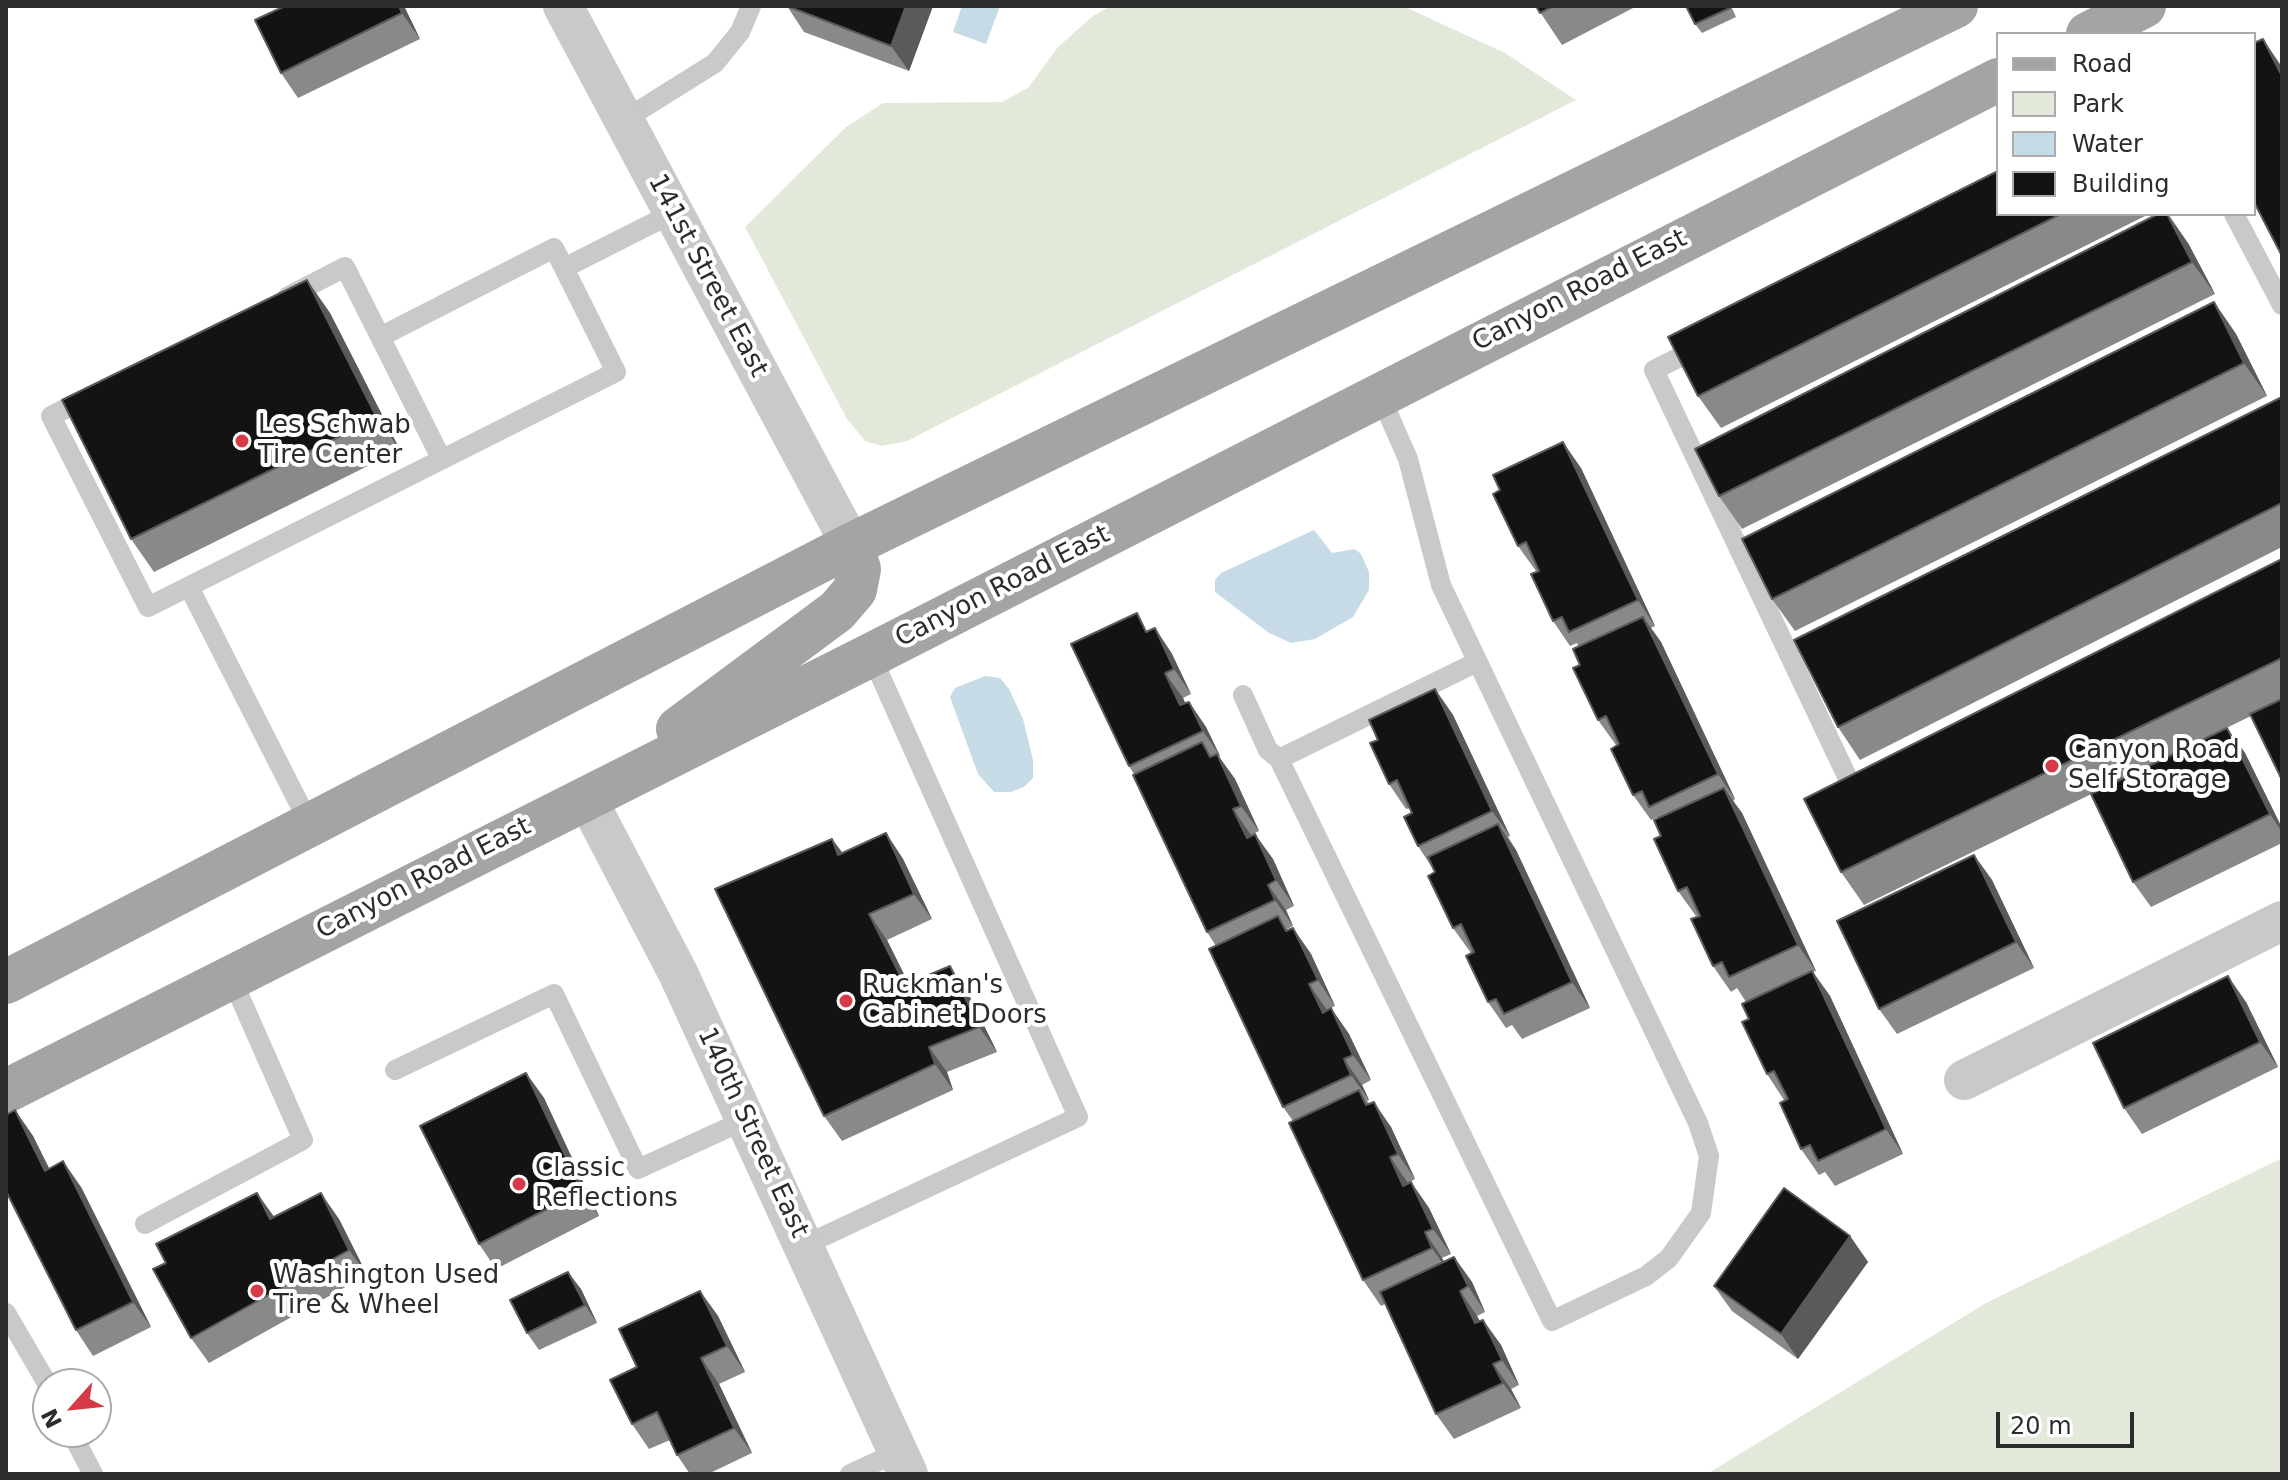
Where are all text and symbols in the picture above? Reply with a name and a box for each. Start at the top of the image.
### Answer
legend [1996,32,2256,216]
text: Road [2072,50,2132,78]
text: Park [2072,90,2124,118]
text: Water [2072,130,2143,158]
street label: 141st Street East [640,169,774,383]
text: Building [2072,170,2169,198]
street label: Canyon Road East [1468,223,1692,359]
place label: Les Schwab Tire Center [258,410,411,472]
marker: Les Schwab Tire Center [233,432,251,450]
street label: Canyon Road East [891,519,1115,655]
place label: Canyon Road Self Storage [2068,735,2240,796]
marker: Canyon Road Self Storage [2043,757,2061,775]
street label: Canyon Road East [312,811,536,947]
place label: Ruckman's Cabinet Doors [862,970,1047,1032]
marker: Ruckman's Cabinet Doors [837,992,855,1010]
street label: 140th Street East [690,1023,814,1243]
place label: Classic Reflections [535,1153,678,1214]
marker: Classic Reflections [510,1175,528,1193]
place label: Washington Used Tire & Wheel [273,1260,499,1322]
marker: Washington Used Tire & Wheel [248,1282,266,1300]
north arrow [32,1368,112,1448]
scale bar [2000,1396,2138,1446]
text: N [37,1404,67,1432]
text: 20 m [2010,1412,2072,1440]

